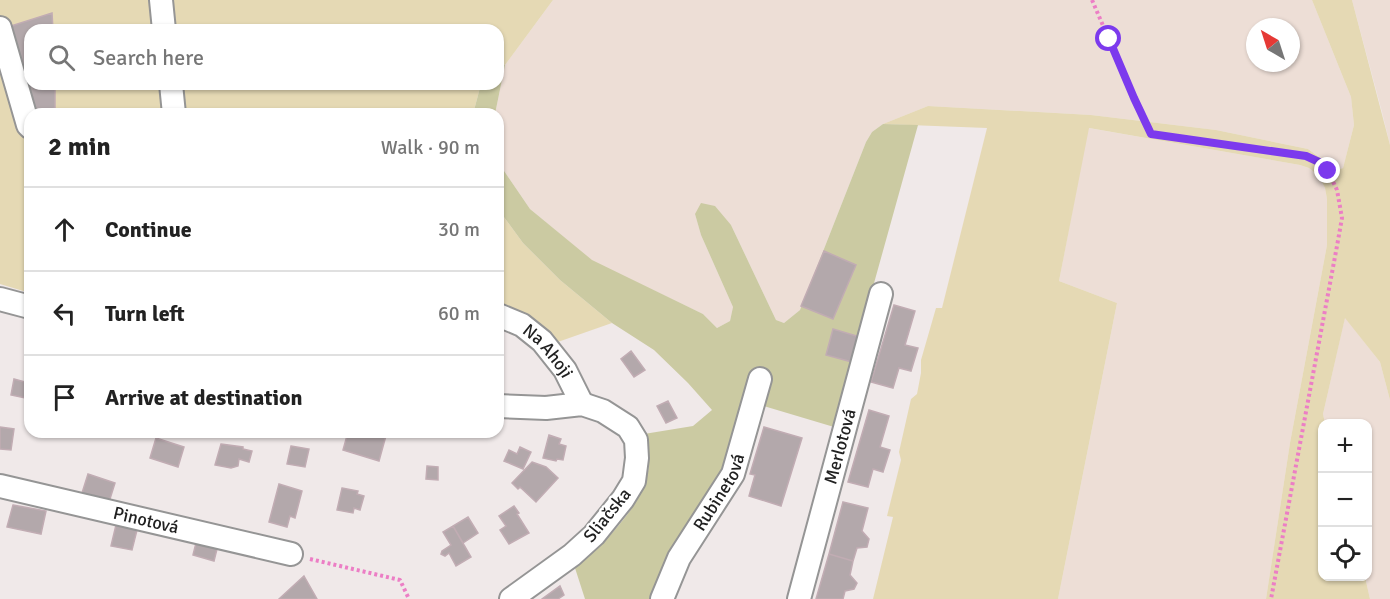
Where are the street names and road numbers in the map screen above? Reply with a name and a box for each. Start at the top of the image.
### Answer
street label: Na Ahoji [518,319,578,381]
street label: Merlotová [819,406,861,487]
street label: Rubinetová [688,451,749,535]
street label: Sliačska [578,483,636,547]
street label: Pinotová [111,502,181,538]

